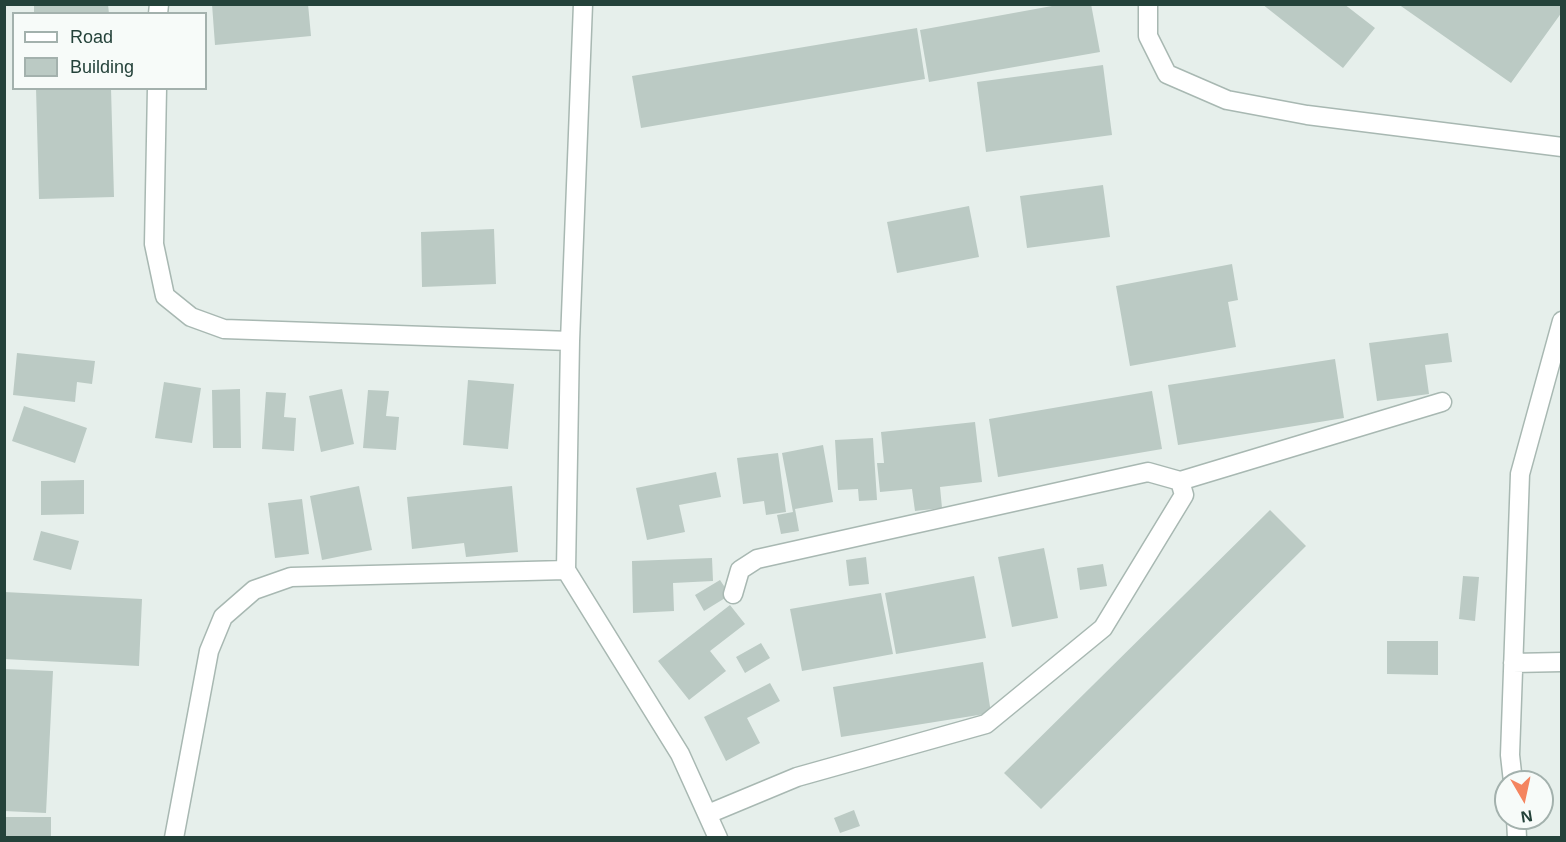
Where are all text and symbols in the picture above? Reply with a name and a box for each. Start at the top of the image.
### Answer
legend [12,12,207,90]
text: Road [70,27,113,47]
text: Building [70,57,134,77]
north arrow [1494,770,1554,830]
text: N [1520,807,1534,826]

